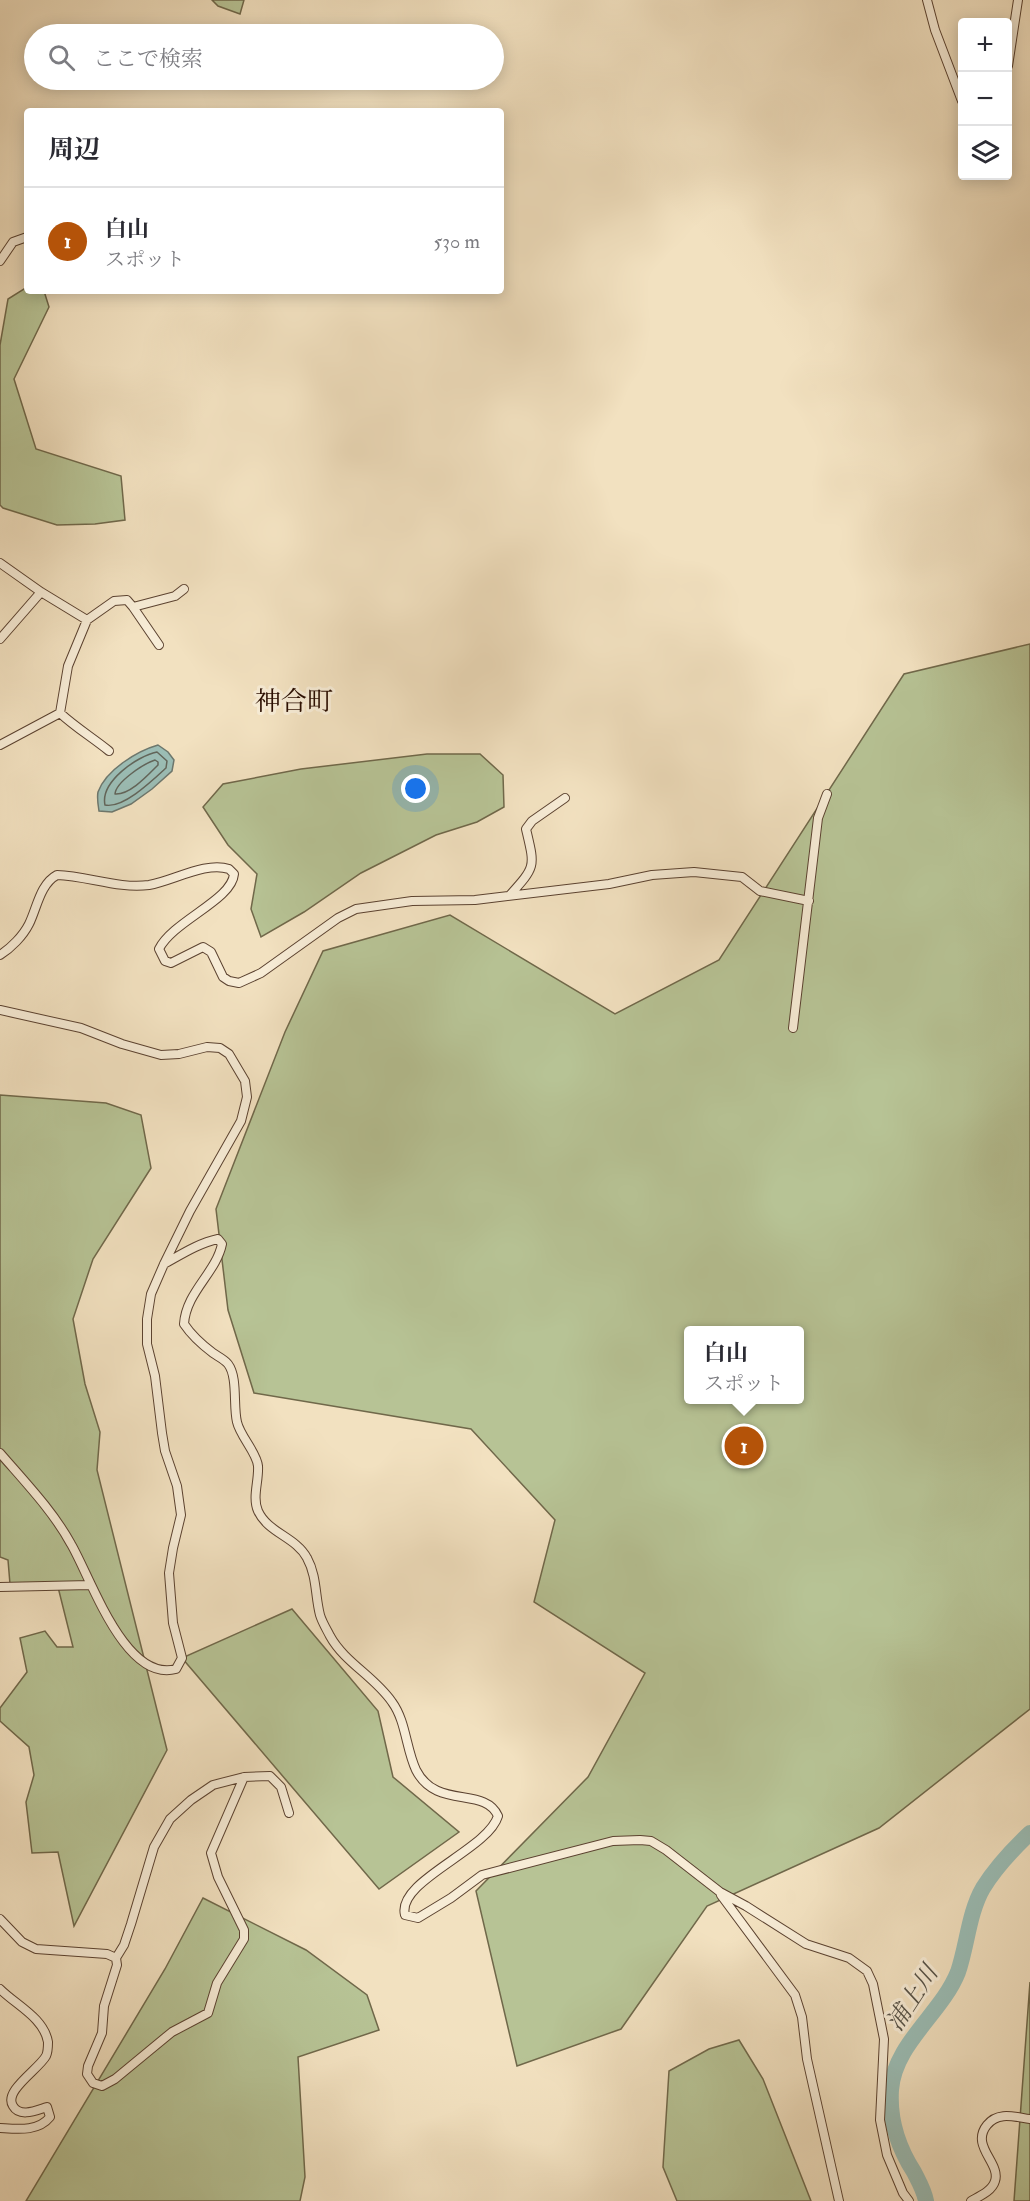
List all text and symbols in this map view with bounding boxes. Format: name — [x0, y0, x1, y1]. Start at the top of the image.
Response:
map controls — [958, 18, 1012, 180]
button: + — [958, 18, 1012, 72]
search box — [24, 24, 504, 90]
icon: search — [45, 41, 78, 74]
text: ここで検索 — [93, 45, 203, 73]
button: − — [958, 72, 1012, 126]
button: layers — [958, 126, 1012, 180]
text: 周辺 — [48, 134, 100, 166]
text: 白山 — [105, 215, 149, 243]
text: 1 — [64, 229, 71, 254]
text: 530 m — [434, 229, 480, 254]
text: スポット — [105, 247, 185, 272]
district label: 神合町 — [255, 686, 333, 718]
your location — [401, 774, 430, 803]
popup — [684, 1326, 804, 1404]
text: 白山 — [704, 1339, 748, 1367]
text: スポット — [704, 1371, 784, 1396]
pin: 1 — [724, 1424, 764, 1468]
water label: 浦上川 — [880, 1957, 947, 2037]

